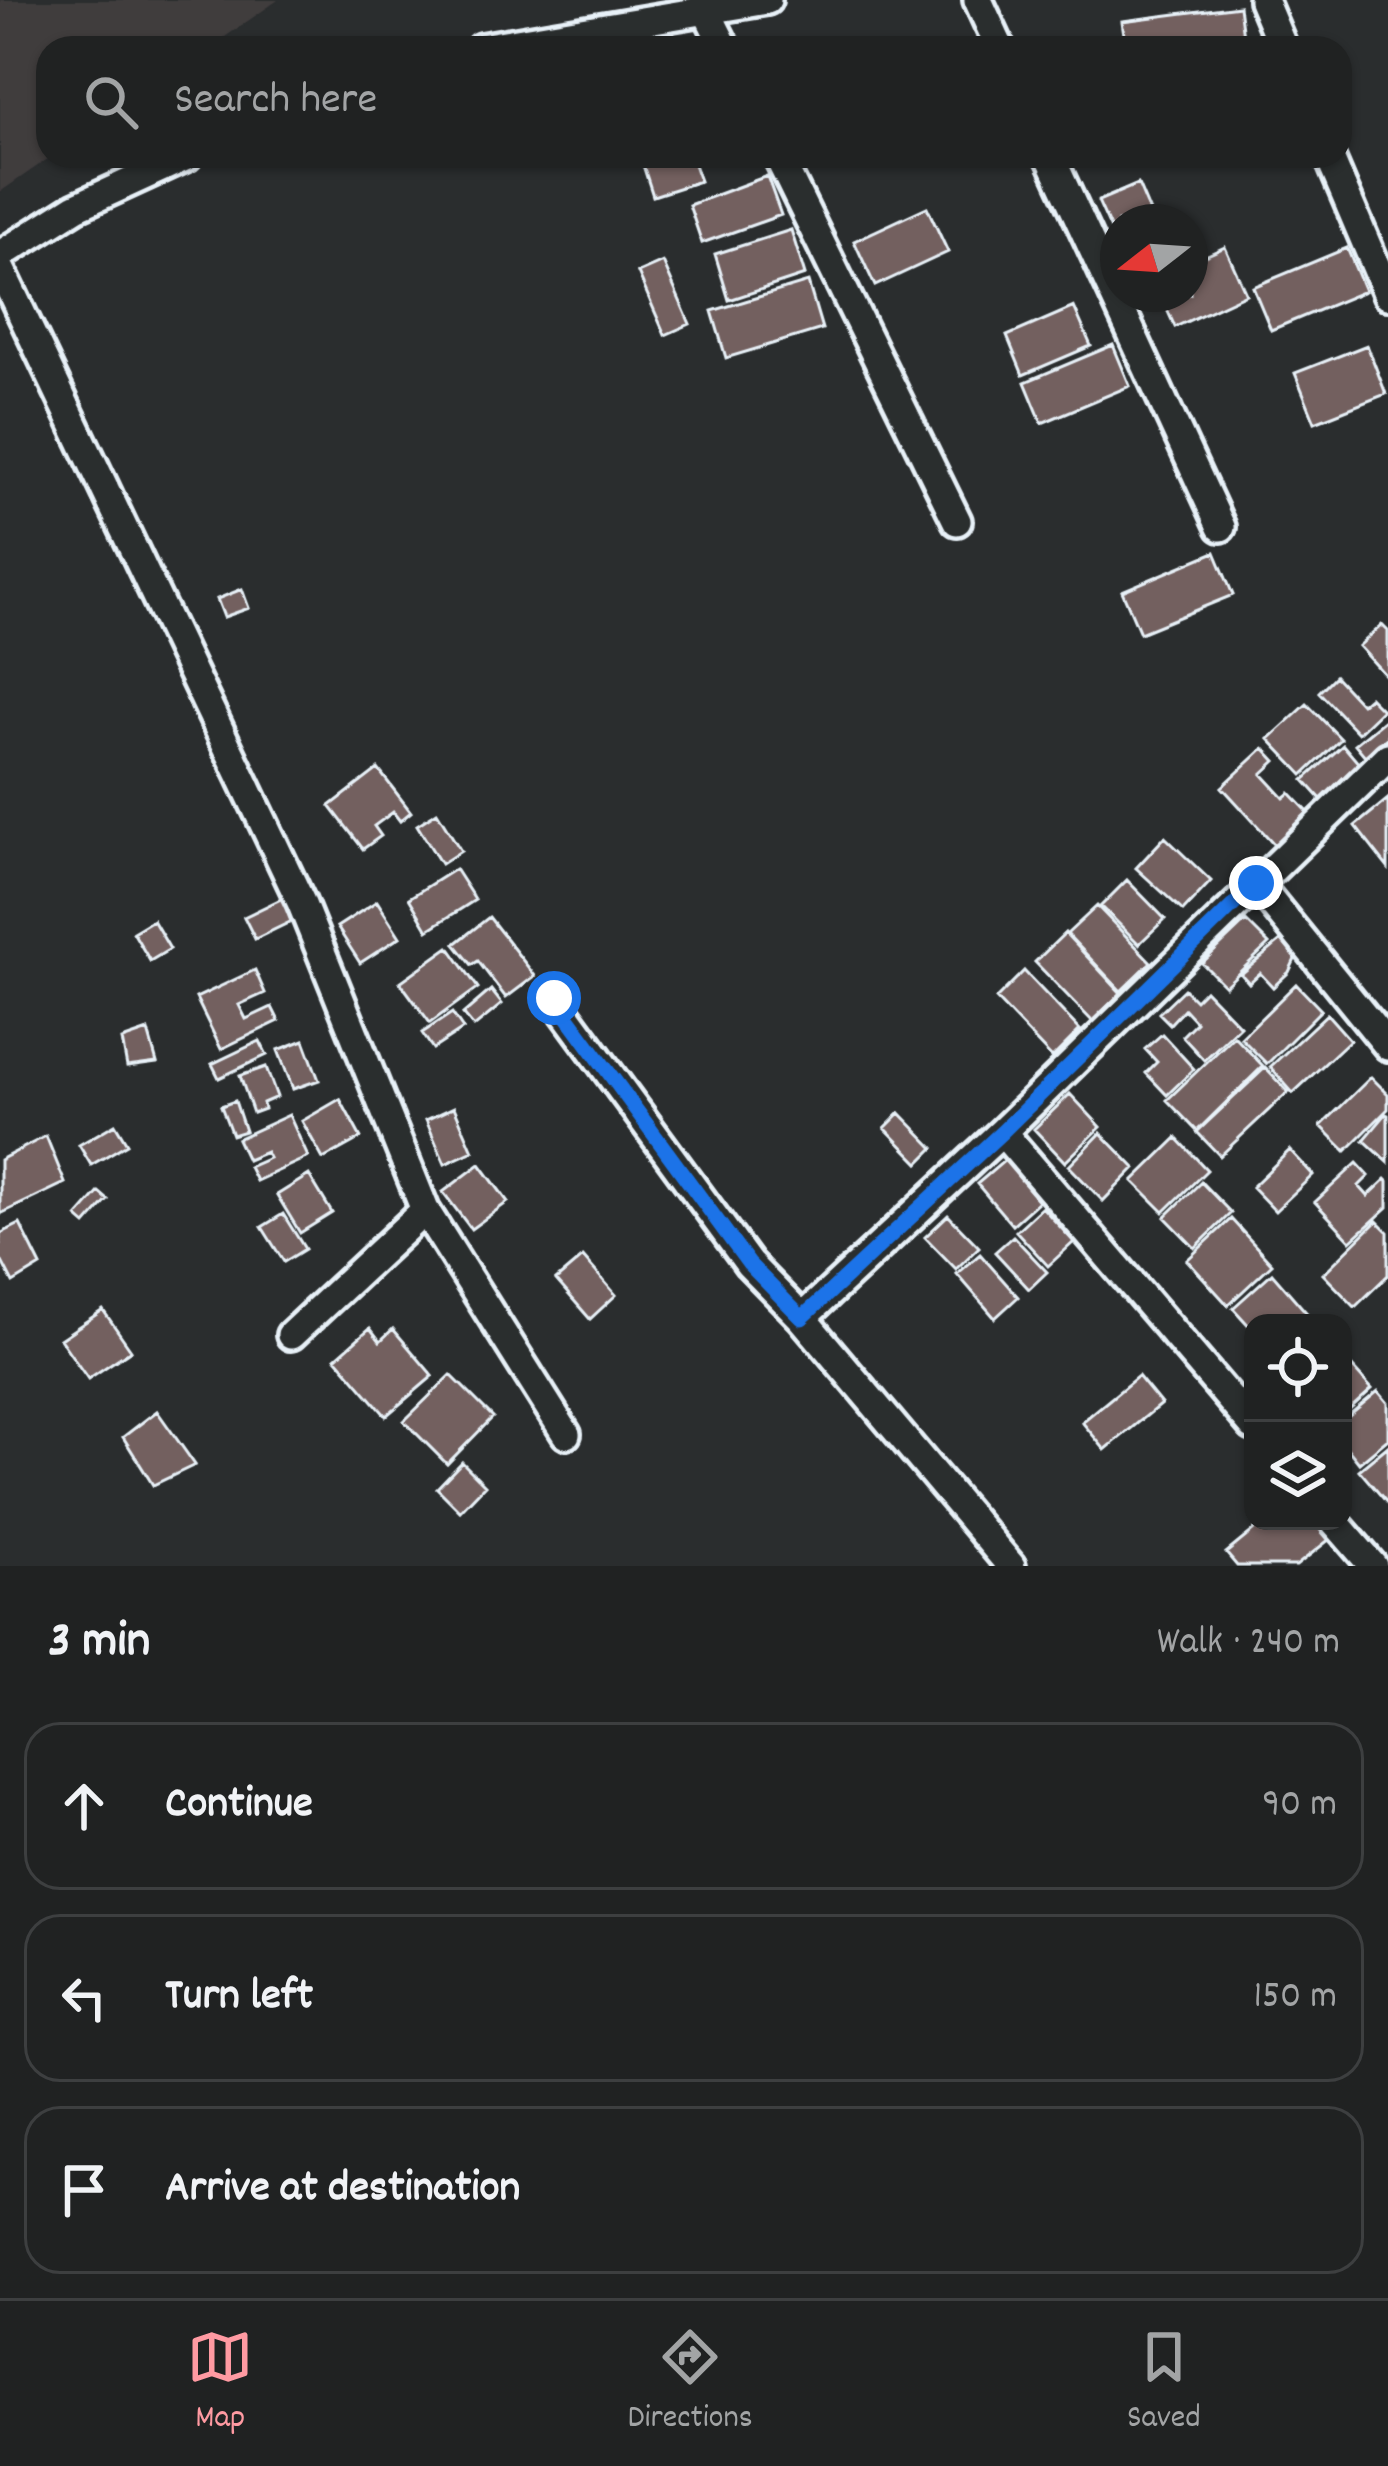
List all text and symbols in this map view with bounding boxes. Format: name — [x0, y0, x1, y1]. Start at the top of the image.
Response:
search box — [36, 36, 1352, 168]
icon: search — [78, 69, 144, 135]
text: Search here — [174, 70, 377, 134]
north arrow — [1100, 204, 1208, 312]
route end — [1229, 856, 1283, 910]
route start — [527, 971, 581, 1025]
map controls — [1244, 1314, 1352, 1530]
button: locate — [1244, 1314, 1352, 1422]
button: layers — [1244, 1422, 1352, 1530]
text: 3 min — [48, 1608, 150, 1680]
text: Walk · 240 m — [1157, 1617, 1340, 1672]
icon: ahead — [51, 1773, 117, 1839]
text: Continue — [165, 1774, 313, 1838]
text: 90 m — [1262, 1779, 1337, 1834]
icon: left — [51, 1965, 117, 2031]
text: Turn left — [165, 1966, 313, 2030]
text: 150 m — [1253, 1971, 1337, 2026]
icon: arrive — [51, 2157, 117, 2223]
text: Arrive at destination — [165, 2158, 520, 2222]
tab: Map — [187, 2324, 253, 2443]
tab: Directions — [628, 2324, 753, 2443]
tab: Saved — [1127, 2324, 1201, 2443]

